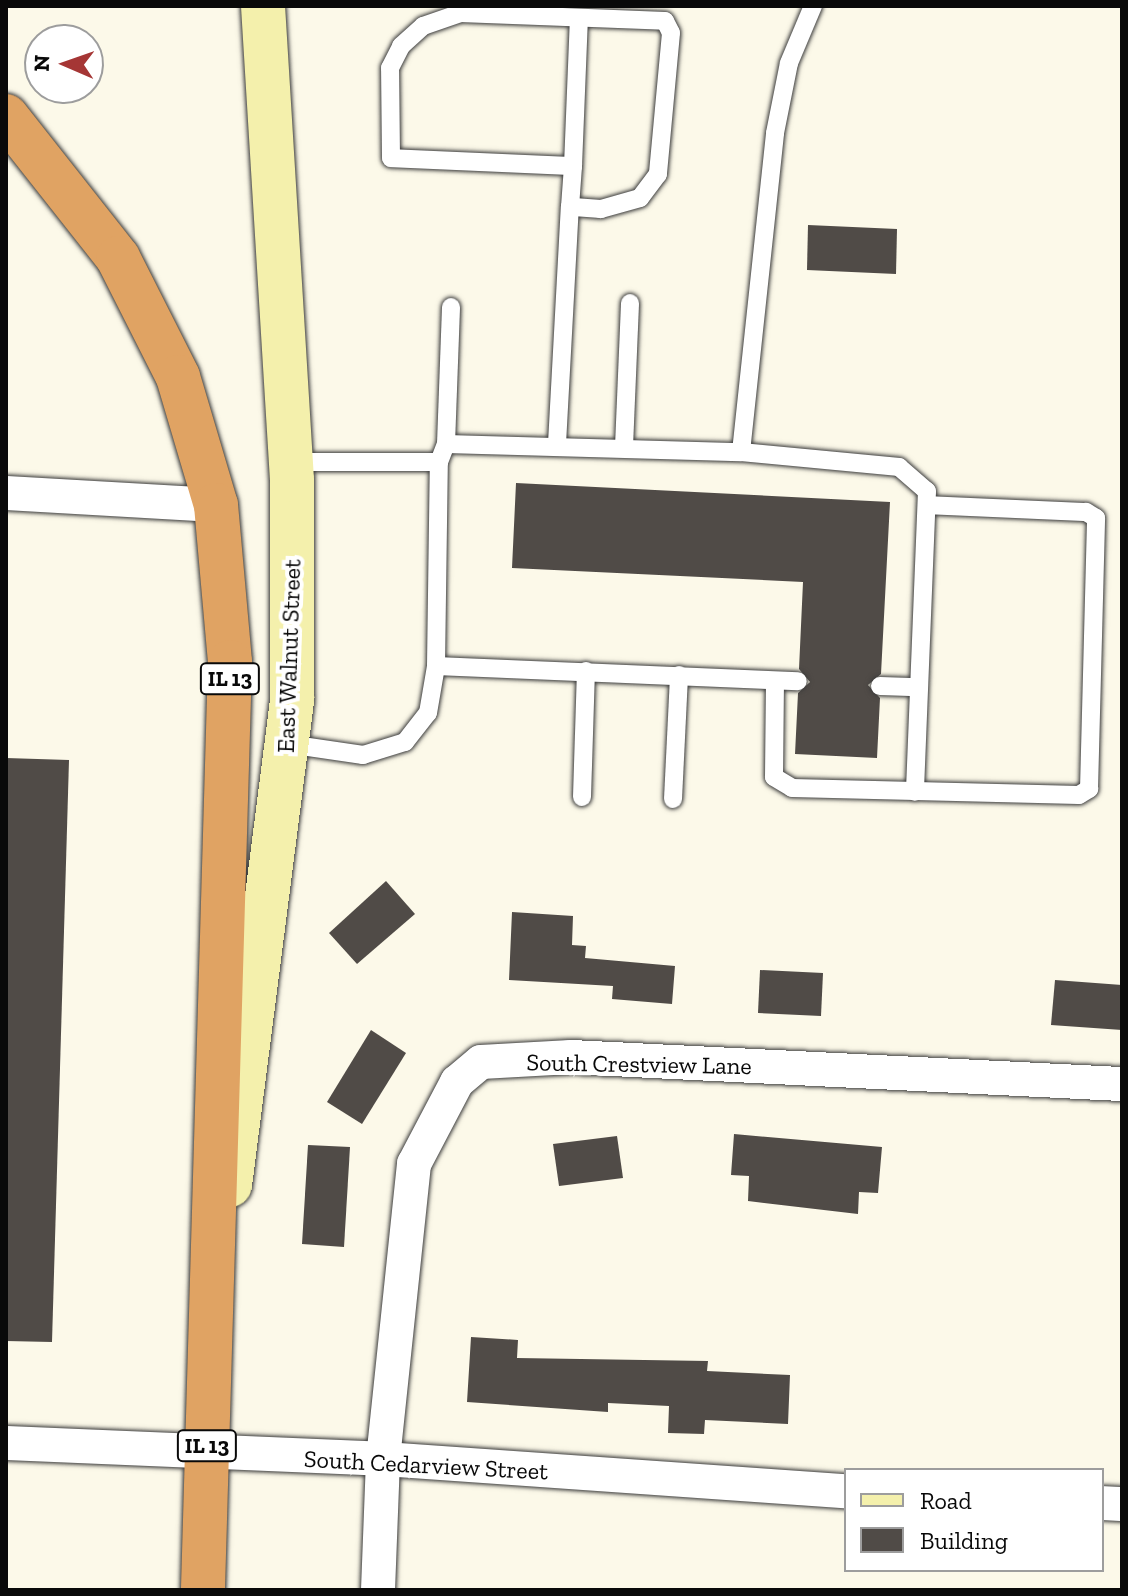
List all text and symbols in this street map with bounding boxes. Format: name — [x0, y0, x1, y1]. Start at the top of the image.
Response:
north arrow — [24, 24, 104, 104]
text: N — [28, 54, 55, 72]
street label: East Walnut Street — [271, 558, 307, 754]
road number: IL 13 — [198, 661, 262, 697]
street label: South Crestview Lane — [526, 1048, 752, 1080]
road number: IL 13 — [175, 1428, 239, 1464]
street label: South Cedarview Street — [303, 1444, 549, 1486]
legend — [844, 1468, 1104, 1572]
text: Road — [920, 1486, 972, 1515]
text: Building — [920, 1526, 1008, 1555]

